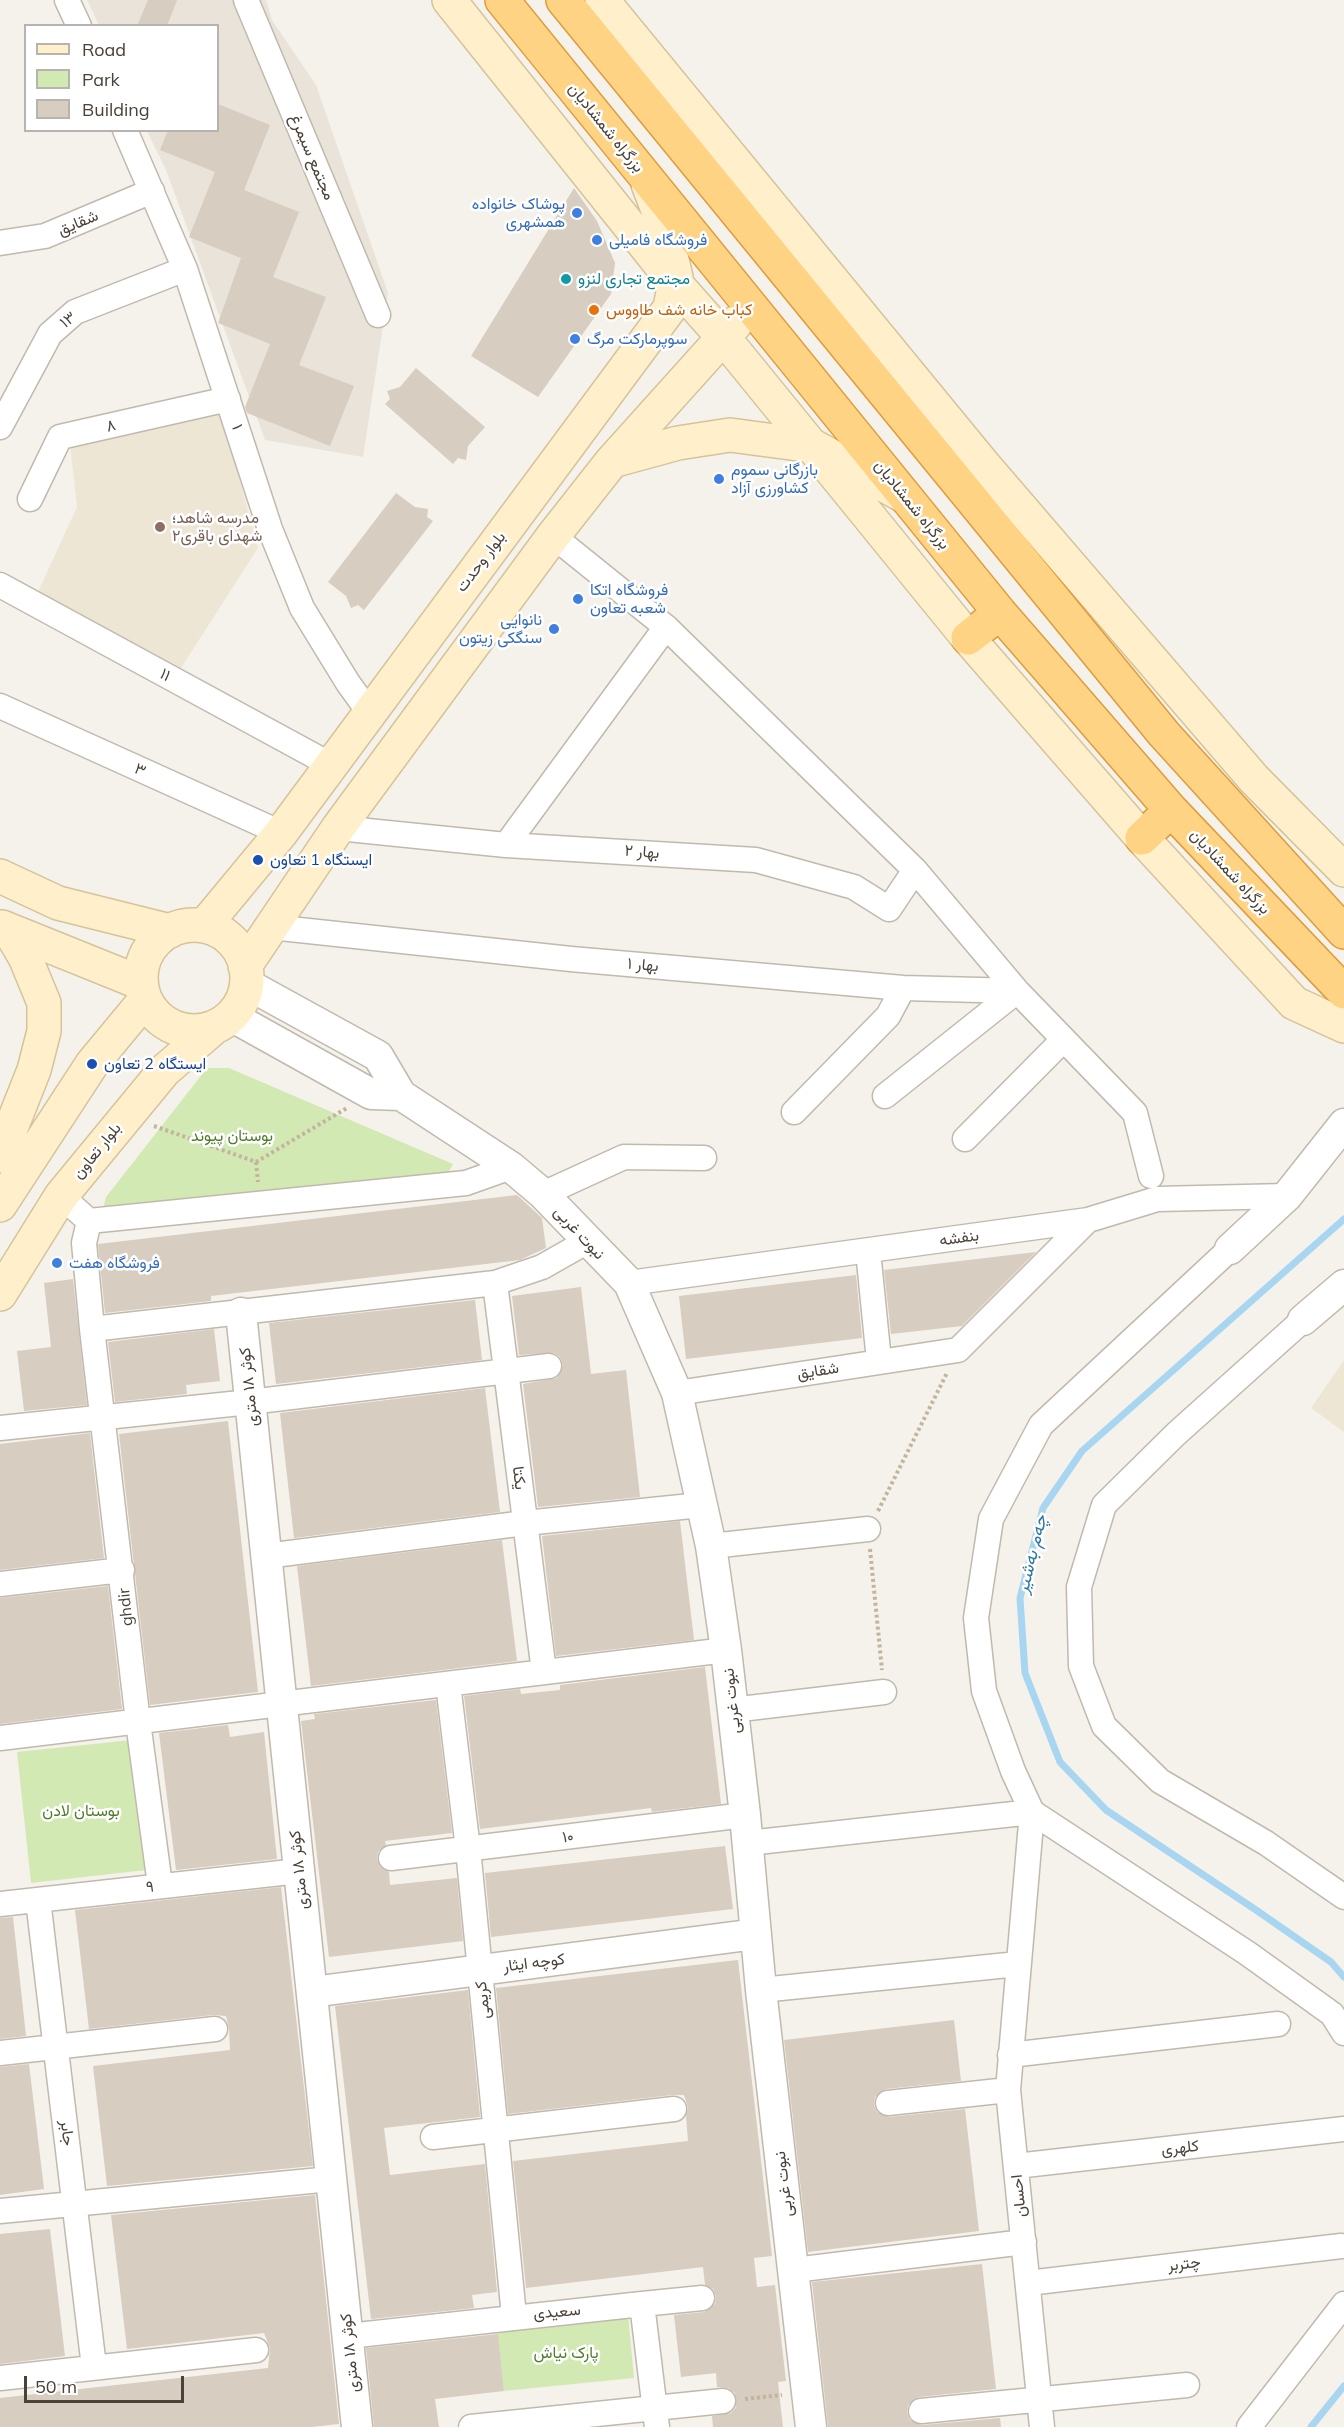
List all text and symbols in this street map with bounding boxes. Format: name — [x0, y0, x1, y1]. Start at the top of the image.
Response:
legend — [24, 24, 219, 132]
text: Road — [82, 38, 126, 61]
text: Park — [82, 68, 120, 91]
street label: بزرگراه شمشادیان — [564, 79, 648, 177]
text: Building — [82, 98, 150, 121]
street label: مجتمع سیمرغ — [285, 111, 339, 203]
place label: پوشاک خانواده همشهری — [472, 194, 565, 232]
street label: شقایق — [55, 206, 101, 240]
marker: پوشاک خانواده همشهری — [570, 206, 584, 220]
place label: فروشگاه فامیلی — [609, 230, 707, 250]
marker: فروشگاه فامیلی — [590, 233, 604, 247]
place label: مجتمع تجاری لنزو — [578, 269, 690, 289]
marker: مجتمع تجاری لنزو — [559, 272, 573, 286]
place label: کباب خانه شف طاووس — [606, 300, 752, 320]
marker: کباب خانه شف طاووس — [587, 303, 601, 317]
street label: ۱۳ — [56, 308, 80, 332]
place label: سوپرمارکت مرگ — [587, 329, 687, 349]
marker: سوپرمارکت مرگ — [568, 332, 582, 346]
street label: ۸ — [104, 416, 118, 436]
street label: ۱ — [227, 422, 247, 432]
street label: بزرگراه شمشادیان — [870, 456, 954, 554]
place label: بازرگانی سموم کشاورزی آزاد — [731, 460, 818, 498]
marker: بازرگانی سموم کشاورزی آزاد — [712, 472, 726, 486]
place label: مدرسه شاهد؛ شهدای باقری۲ — [172, 508, 262, 546]
marker: مدرسه شاهد؛ شهدای باقری۲ — [153, 520, 167, 534]
street label: بلوار وحدت — [452, 528, 510, 596]
place label: فروشگاه اتکا شعبه تعاون — [590, 580, 668, 618]
marker: فروشگاه اتکا شعبه تعاون — [571, 592, 585, 606]
place label: نانوایی سنگکی زیتون — [459, 610, 542, 648]
marker: نانوایی سنگکی زیتون — [547, 622, 561, 636]
street label: ۱۱ — [156, 664, 174, 686]
street label: ۳ — [131, 759, 149, 781]
street label: بزرگراه شمشادیان — [1186, 825, 1274, 919]
street label: بهار ۲ — [624, 841, 660, 863]
place label: ایستگاه 1 تعاون — [270, 850, 372, 870]
marker: ایستگاه 1 تعاون — [251, 853, 265, 867]
street label: بهار ۱ — [627, 954, 659, 976]
place label: ایستگاه 2 تعاون — [104, 1054, 206, 1074]
marker: ایستگاه 2 تعاون — [85, 1057, 99, 1071]
street label: بلوار تعاون — [69, 1119, 125, 1183]
park label: بوستان پیوند — [191, 1126, 273, 1146]
street label: نبوت غربی — [549, 1202, 609, 1264]
street label: بنفشه — [938, 1226, 980, 1250]
place label: فروشگاه هفت — [69, 1253, 160, 1273]
marker: فروشگاه هفت — [50, 1256, 64, 1270]
street label: کوثر ۱۸ متری — [235, 1346, 263, 1428]
street label: شقایق — [796, 1358, 840, 1384]
street label: یکتا — [508, 1465, 530, 1491]
water label: چەم بەشیر — [1012, 1513, 1052, 1595]
street label: ghdir — [114, 1587, 138, 1627]
street label: نبوت غربی — [719, 1667, 745, 1735]
park label: بوستان لادن — [42, 1801, 120, 1821]
street label: ۱۰ — [561, 1827, 575, 1847]
street label: کوثر ۱۸ متری — [285, 1829, 313, 1911]
street label: ۹ — [145, 1877, 155, 1897]
street label: کوچه ایثار — [502, 1950, 566, 1976]
street label: کریمی — [471, 1980, 495, 2020]
street label: جابر — [56, 2119, 78, 2147]
street label: کلهری — [1160, 2136, 1200, 2160]
street label: نبوت غربی — [770, 2150, 798, 2218]
street label: احسان — [1007, 2174, 1031, 2218]
street label: چتربر — [1166, 2252, 1202, 2276]
street label: سعیدی — [533, 2300, 581, 2324]
street label: کوثر ۱۸ متری — [336, 2312, 364, 2394]
park label: پارک نیاش — [534, 2343, 598, 2363]
scale bar — [27, 2364, 188, 2402]
text: 50 m — [35, 2375, 77, 2398]

